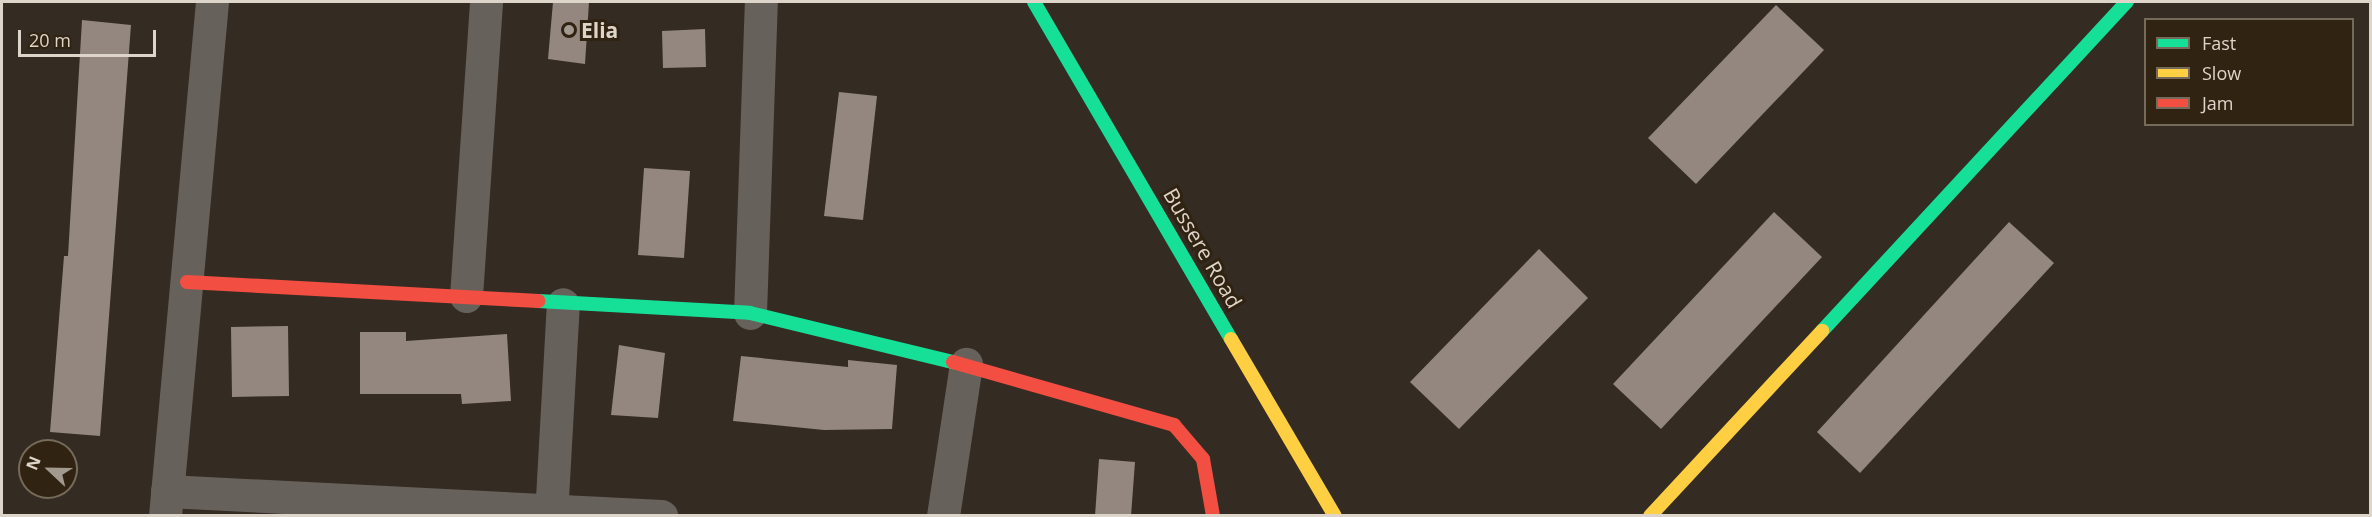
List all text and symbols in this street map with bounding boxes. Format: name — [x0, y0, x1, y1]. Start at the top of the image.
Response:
place label: Elia — [581, 17, 618, 43]
scale bar — [21, 18, 159, 56]
legend — [2144, 18, 2354, 126]
marker: Elia — [562, 23, 576, 37]
text: 20 m — [29, 28, 71, 52]
text: Fast — [2202, 31, 2236, 55]
text: Slow — [2202, 61, 2241, 85]
text: Jam — [2202, 91, 2234, 115]
street label: Bussere Road — [1159, 184, 1247, 312]
north arrow — [18, 439, 78, 499]
text: N — [21, 453, 46, 473]

